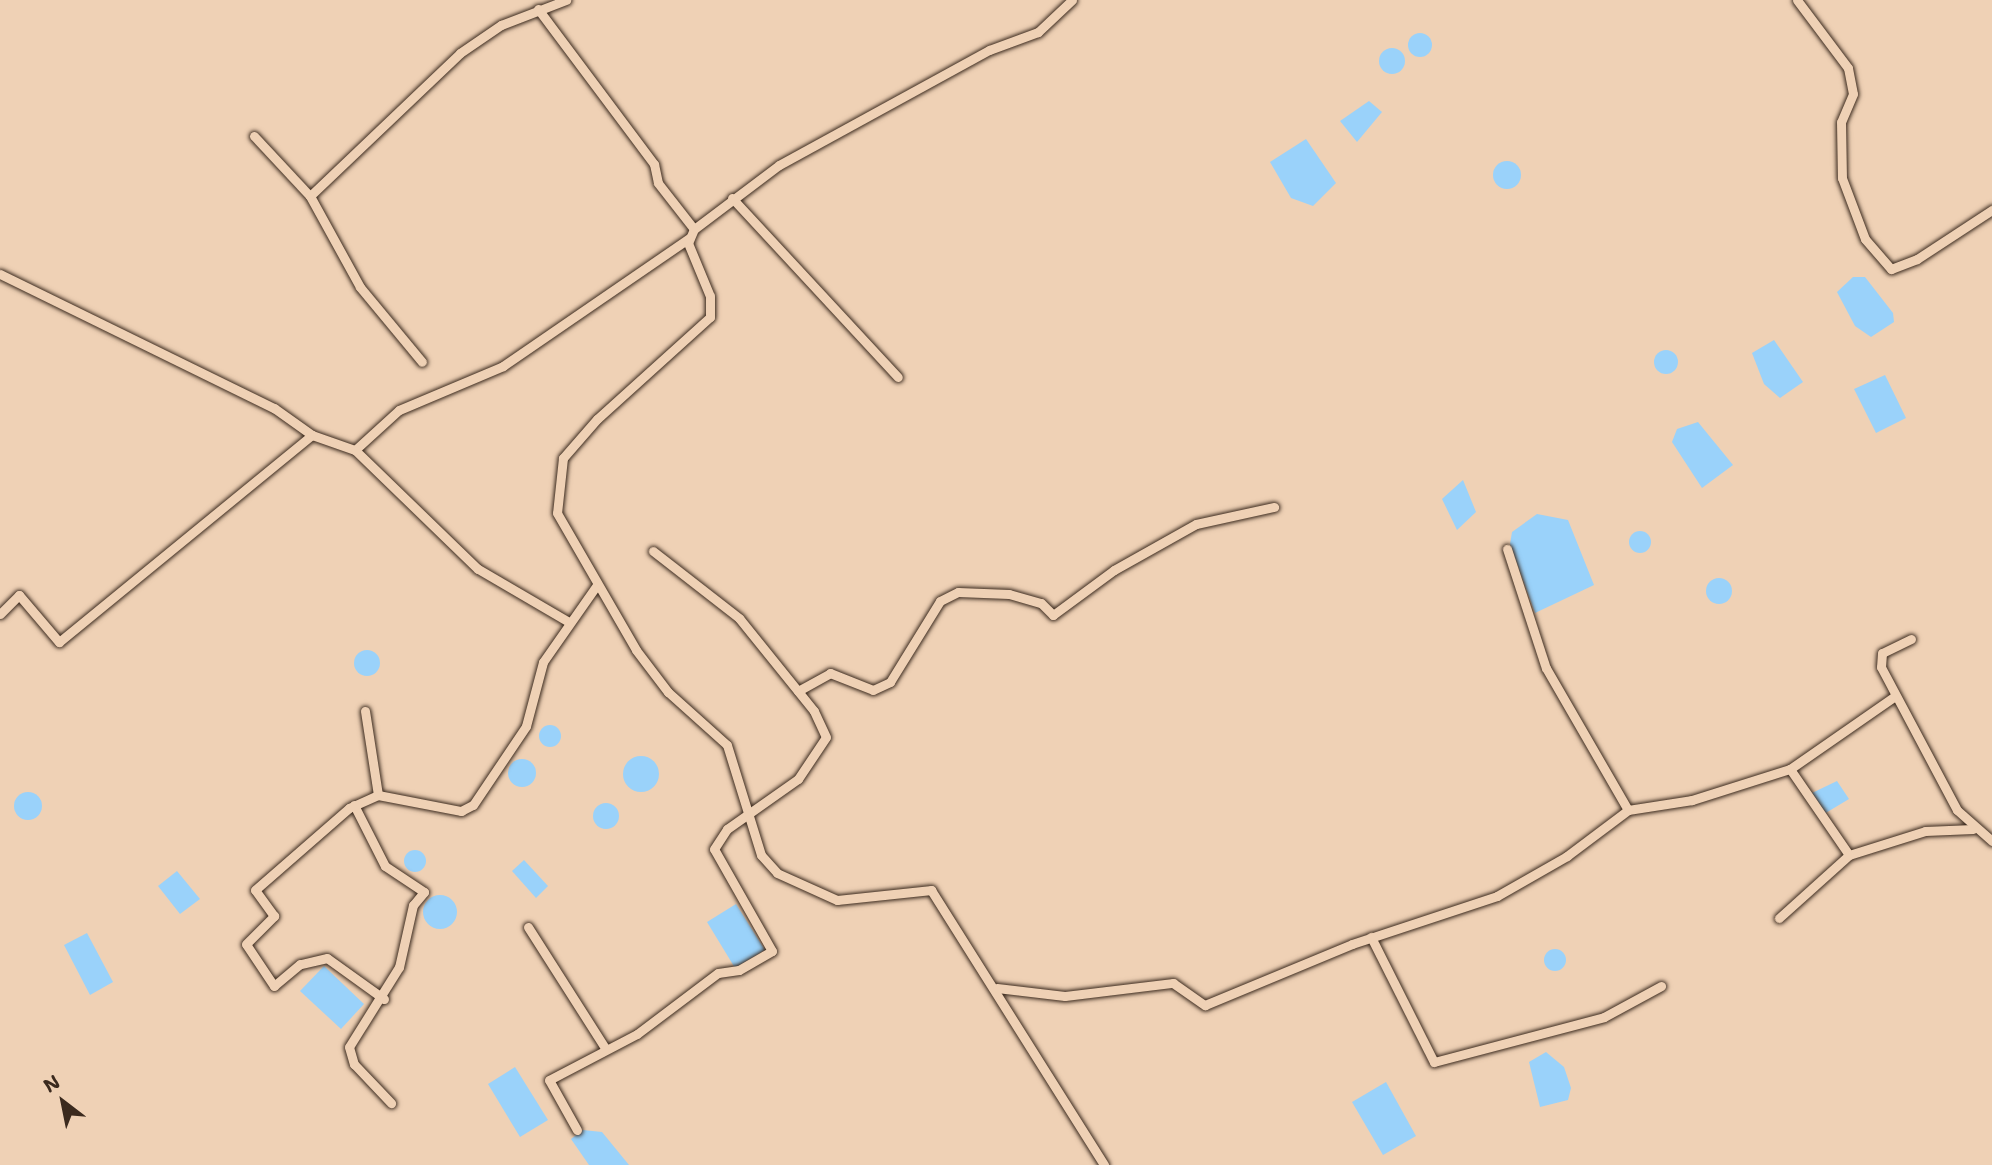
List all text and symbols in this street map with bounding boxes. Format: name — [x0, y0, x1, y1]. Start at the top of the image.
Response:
north arrow — [28, 1067, 98, 1137]
text: N — [39, 1069, 65, 1098]

